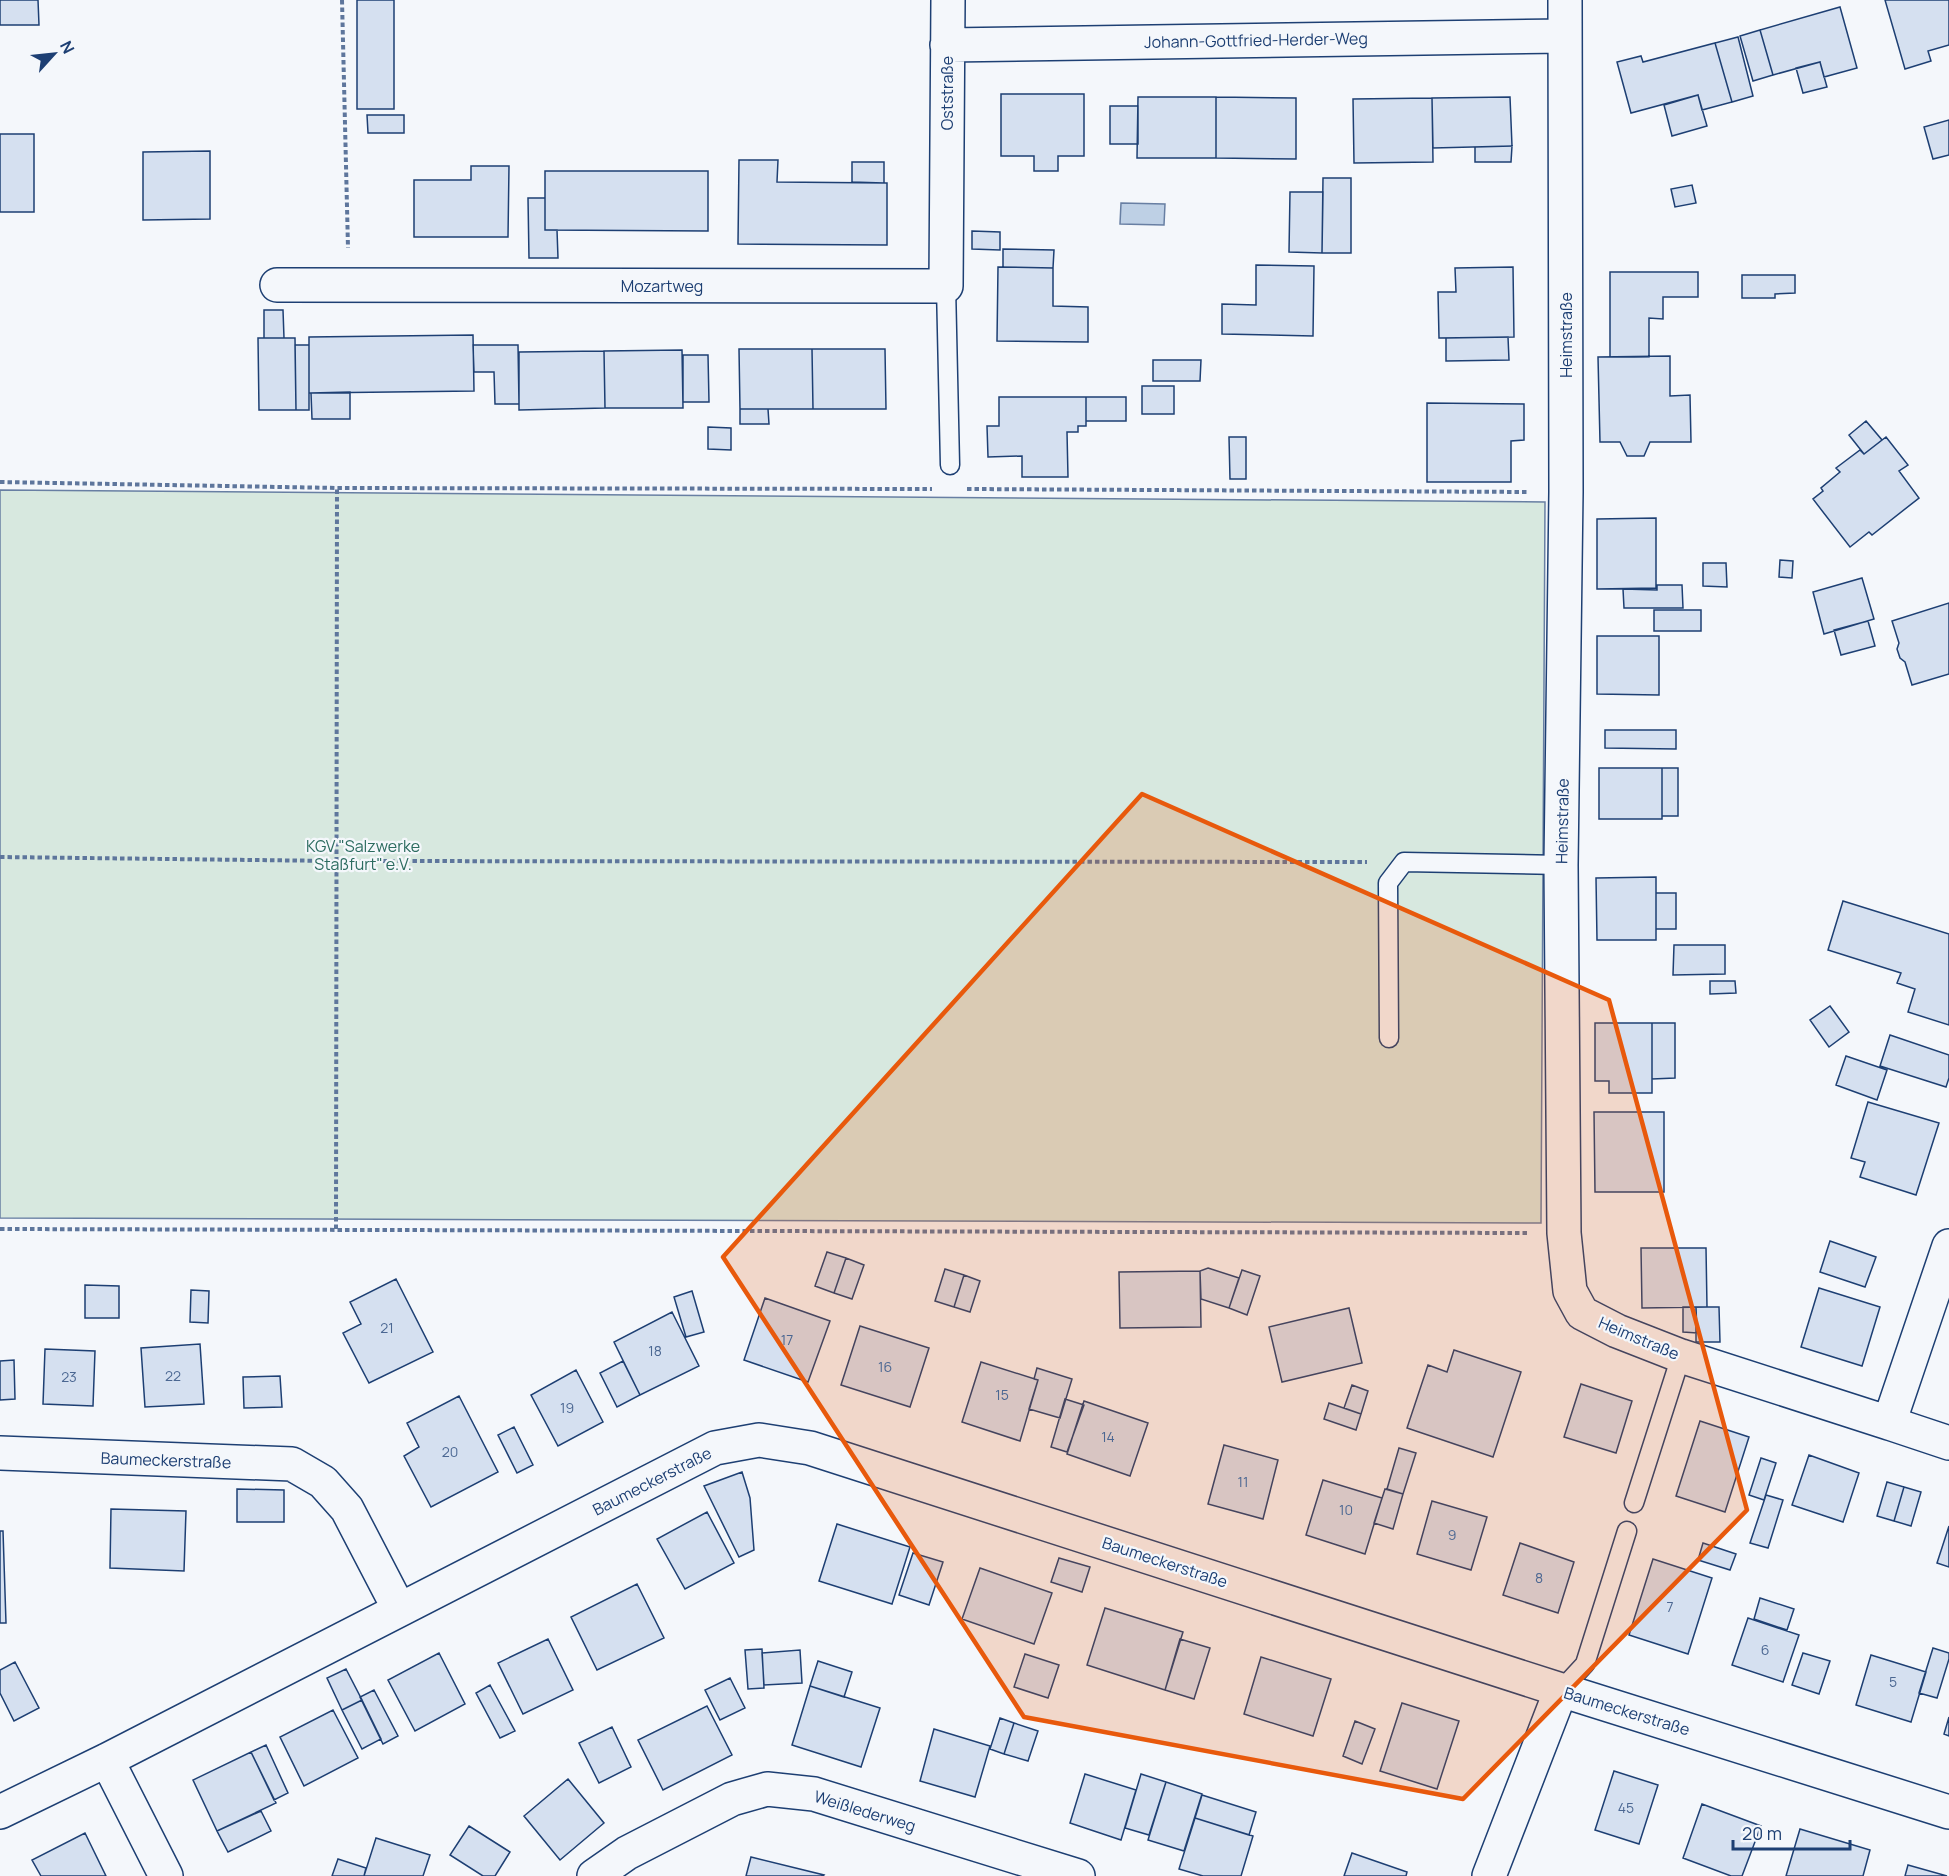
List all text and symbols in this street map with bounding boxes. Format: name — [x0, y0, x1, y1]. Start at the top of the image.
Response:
north arrow — [24, 24, 84, 84]
street label: Johann-Gottfried-Herder-Weg — [1144, 27, 1368, 53]
text: N — [55, 37, 80, 57]
street label: Oststraße — [936, 56, 958, 130]
street label: Mozartweg — [621, 275, 703, 297]
street label: Heimstraße — [1555, 292, 1577, 378]
street label: Heimstraße — [1550, 778, 1574, 864]
park label: KGV "Salzwerke Staßfurt" e.V. — [306, 835, 420, 875]
street label: Heimstraße — [1595, 1311, 1683, 1365]
house number: 21 — [380, 1318, 394, 1337]
house number: 17 — [781, 1330, 793, 1349]
house number: 18 — [648, 1341, 662, 1360]
house number: 16 — [878, 1357, 892, 1376]
house number: 22 — [165, 1366, 181, 1385]
house number: 23 — [61, 1367, 77, 1386]
house number: 15 — [995, 1385, 1009, 1404]
house number: 19 — [560, 1398, 574, 1417]
house number: 14 — [1101, 1427, 1115, 1446]
house number: 20 — [442, 1442, 458, 1461]
street label: Baumeckerstraße — [589, 1442, 715, 1520]
street label: Baumeckerstraße — [100, 1447, 232, 1473]
house number: 11 — [1238, 1472, 1248, 1491]
house number: 10 — [1339, 1500, 1353, 1519]
house number: 9 — [1448, 1525, 1456, 1544]
street label: Baumeckerstraße — [1100, 1531, 1230, 1593]
house number: 8 — [1535, 1568, 1543, 1587]
house number: 7 — [1666, 1597, 1674, 1616]
house number: 6 — [1761, 1640, 1769, 1659]
house number: 5 — [1889, 1672, 1897, 1691]
street label: Baumeckerstraße — [1561, 1681, 1693, 1741]
street label: Weißlederweg — [812, 1785, 918, 1837]
house number: 45 — [1618, 1798, 1634, 1817]
scale bar — [1733, 1813, 1850, 1851]
text: 20 m — [1742, 1821, 1782, 1845]

